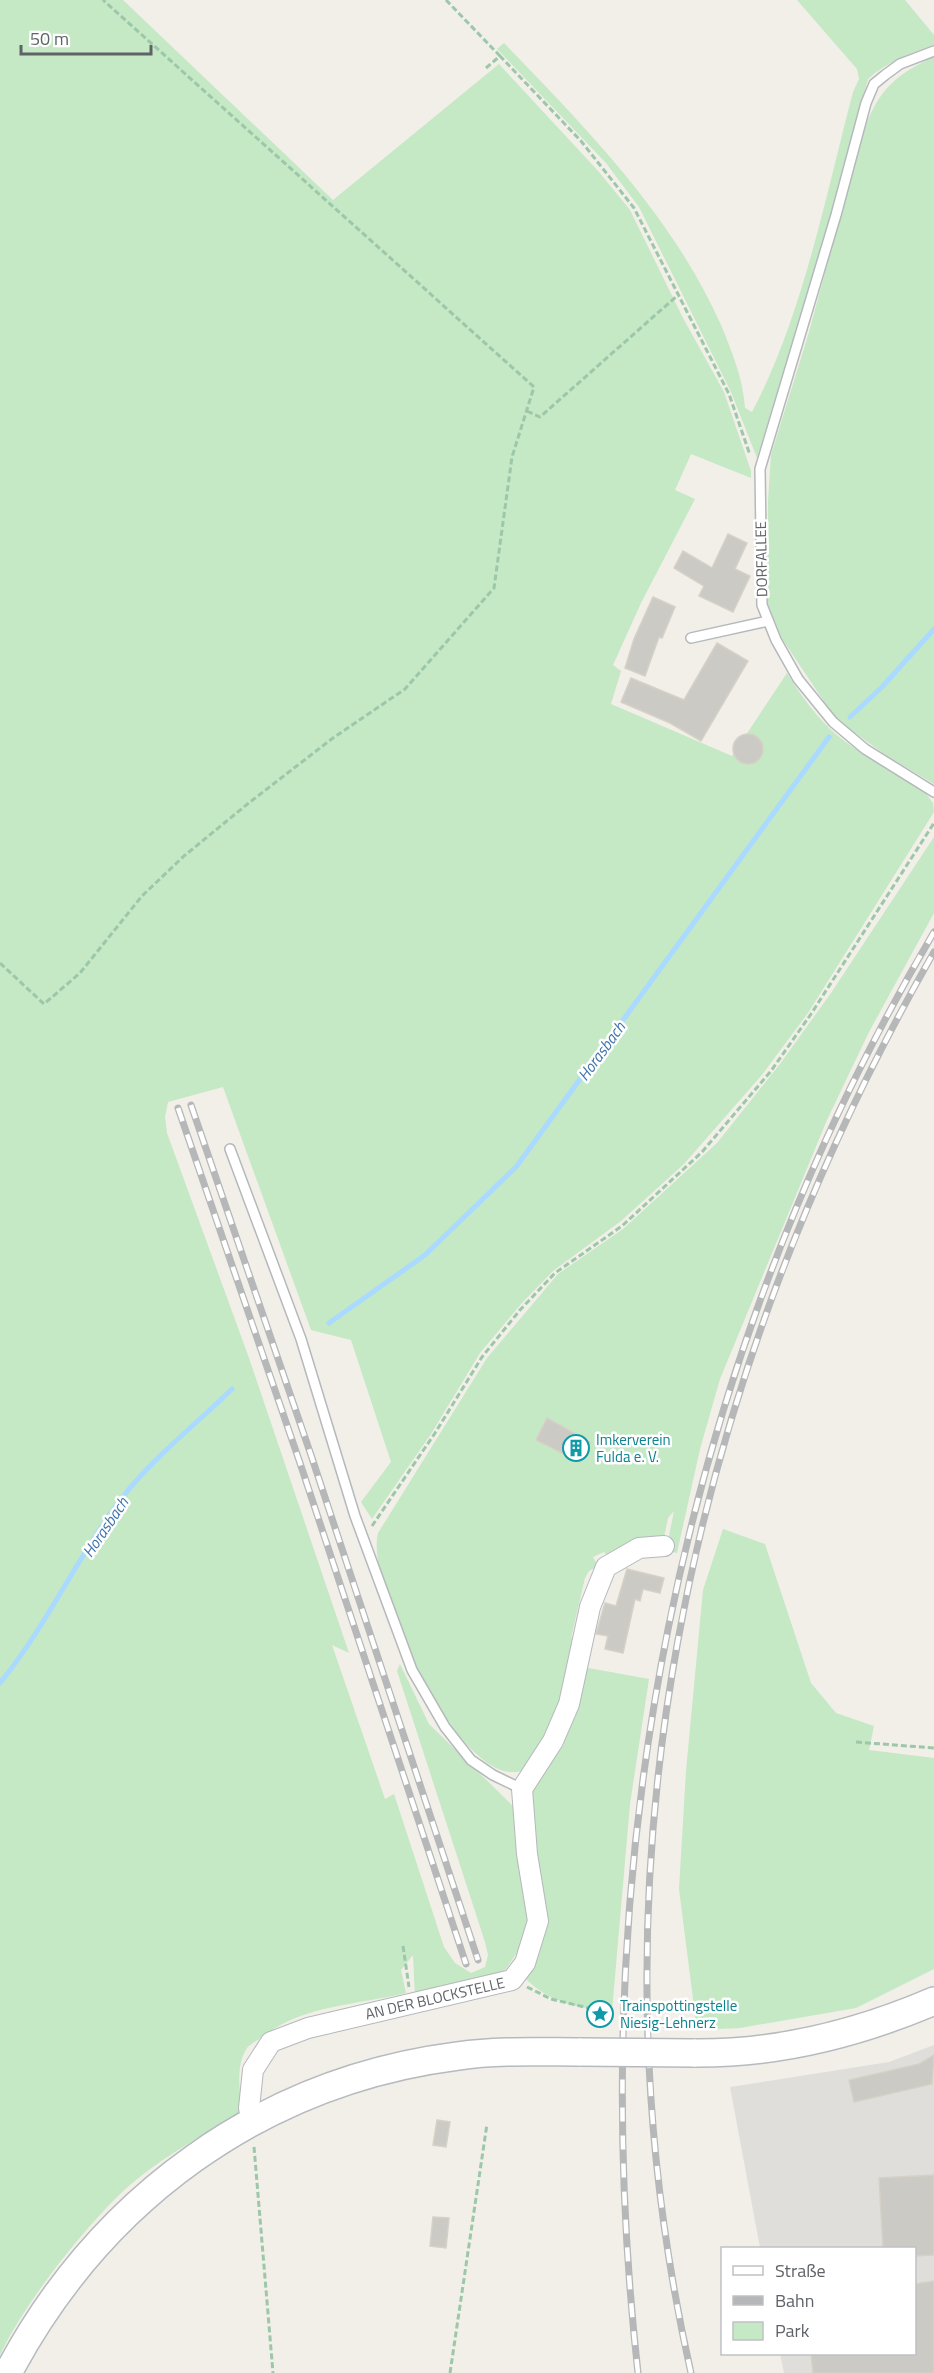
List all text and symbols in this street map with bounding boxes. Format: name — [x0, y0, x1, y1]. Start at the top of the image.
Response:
scale bar — [21, 18, 152, 56]
text: 50 m — [30, 25, 69, 52]
street label: DORFALLEE — [749, 521, 773, 597]
water label: Horasbach — [571, 1016, 631, 1086]
place label: Imkerverein Fulda e. V. — [596, 1428, 671, 1468]
building icon: Imkerverein Fulda e. V. — [561, 1433, 591, 1463]
water label: Horasbach — [76, 1491, 135, 1562]
street label: AN DER BLOCKSTELLE — [363, 1971, 507, 2025]
place label: Trainspottingstelle Niesig-Lehnerz — [620, 1994, 737, 2034]
place icon: Trainspottingstelle Niesig-Lehnerz — [585, 1999, 615, 2029]
legend — [721, 2247, 916, 2355]
text: Straße — [775, 2257, 826, 2284]
text: Bahn — [775, 2287, 814, 2314]
text: Park — [775, 2317, 810, 2344]

